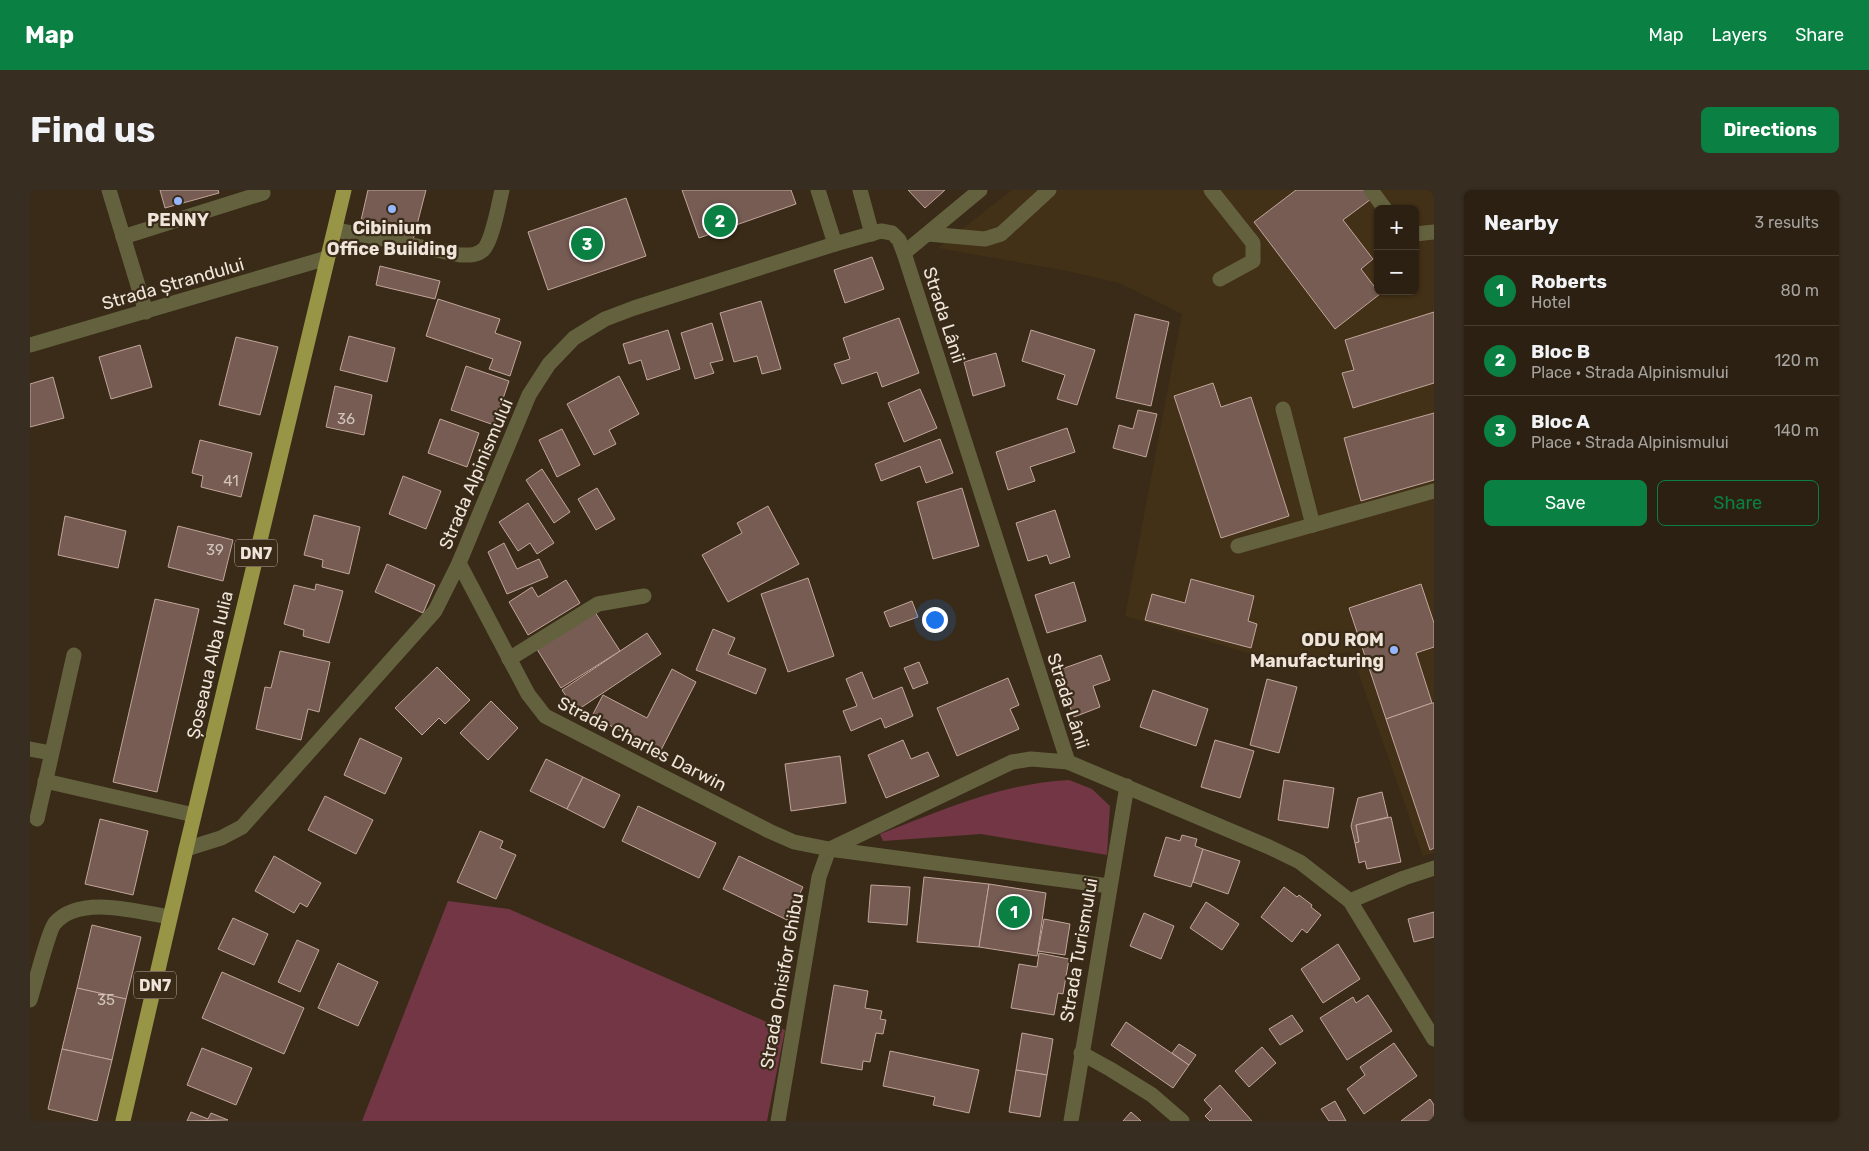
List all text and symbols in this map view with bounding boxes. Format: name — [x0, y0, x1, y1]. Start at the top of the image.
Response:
text: Map — [25, 21, 74, 49]
text: Map — [1649, 24, 1684, 46]
text: Layers — [1712, 24, 1767, 46]
text: Share — [1795, 24, 1844, 46]
button: Directions — [1701, 107, 1839, 153]
text: Find us — [30, 109, 155, 151]
marker: PENNY — [172, 195, 184, 207]
pin: 2 — [704, 202, 736, 240]
marker: Cibinium Office Building — [386, 203, 398, 215]
map controls — [1374, 205, 1419, 295]
button: + — [1374, 205, 1419, 250]
place label: PENNY — [147, 209, 209, 231]
text: Nearby — [1484, 210, 1559, 235]
text: 3 results — [1754, 213, 1819, 232]
place label: Cibinium Office Building — [327, 217, 457, 260]
pin: 3 — [571, 225, 603, 263]
button: − — [1374, 250, 1419, 295]
street label: Strada Ștrandului — [99, 253, 247, 315]
street label: Strada Lânii — [918, 264, 970, 366]
text: Roberts — [1531, 270, 1607, 293]
text: 1 — [1496, 281, 1504, 300]
text: 80 m — [1781, 281, 1819, 300]
text: Hotel — [1531, 293, 1571, 312]
text: Bloc B — [1531, 340, 1590, 363]
text: 2 — [1495, 351, 1505, 370]
text: 120 m — [1774, 351, 1819, 370]
text: Place · Strada Alpinismului — [1531, 363, 1729, 382]
street label: Strada Alpinismului — [434, 395, 518, 553]
house number: 36 — [337, 410, 355, 428]
text: Bloc A — [1531, 410, 1590, 433]
text: 3 — [1495, 421, 1505, 440]
text: 140 m — [1774, 421, 1819, 440]
text: Place · Strada Alpinismului — [1531, 433, 1729, 452]
house number: 41 — [223, 472, 239, 490]
button: Save — [1484, 480, 1647, 526]
button: Share — [1657, 480, 1819, 526]
road number: DN7 — [235, 539, 277, 566]
house number: 39 — [206, 541, 224, 559]
street label: Șoseaua Alba Iulia — [182, 589, 238, 741]
your location — [922, 607, 948, 633]
place label: ODU ROM Manufacturing — [1250, 629, 1384, 672]
marker: ODU ROM Manufacturing — [1388, 644, 1400, 656]
street label: Strada Lânii — [1042, 650, 1094, 752]
street label: Strada Charles Darwin — [554, 692, 730, 796]
street label: Strada Turismului — [1055, 876, 1103, 1024]
street label: Strada Onisifor Ghibu — [756, 891, 808, 1071]
pin: 1 — [998, 893, 1030, 931]
road number: DN7 — [134, 972, 176, 998]
house number: 35 — [97, 991, 115, 1009]

